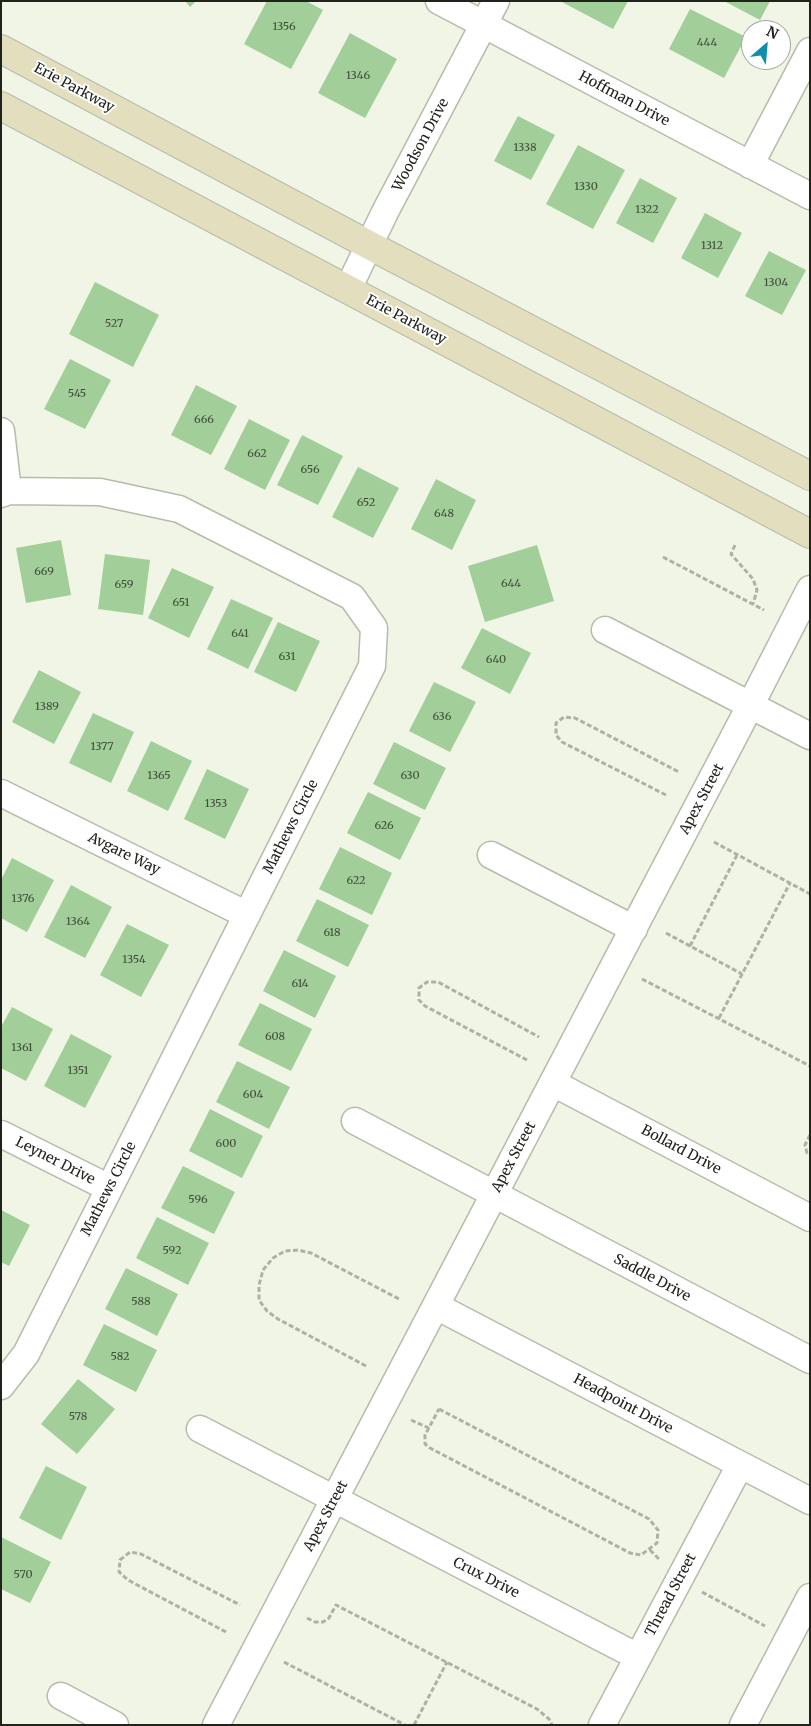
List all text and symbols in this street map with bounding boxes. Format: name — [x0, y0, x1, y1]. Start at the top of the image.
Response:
house number: 1356 — [272, 20, 296, 34]
north arrow — [741, 20, 791, 70]
text: N — [763, 22, 781, 43]
house number: 444 — [697, 36, 717, 50]
street label: Erie Parkway — [31, 60, 117, 116]
street label: Hoffman Drive — [576, 68, 672, 130]
house number: 1346 — [346, 69, 370, 83]
street label: Woodson Drive — [389, 96, 453, 194]
house number: 1338 — [513, 141, 537, 155]
house number: 1330 — [574, 180, 598, 194]
house number: 1322 — [635, 203, 659, 217]
house number: 1312 — [701, 239, 723, 253]
house number: 1304 — [764, 276, 788, 290]
street label: Erie Parkway — [363, 292, 449, 348]
house number: 527 — [105, 317, 123, 331]
house number: 545 — [68, 387, 86, 401]
house number: 666 — [194, 413, 214, 427]
house number: 662 — [247, 447, 267, 461]
house number: 656 — [300, 463, 320, 477]
house number: 652 — [357, 496, 375, 510]
house number: 648 — [434, 507, 454, 521]
house number: 669 — [34, 565, 54, 579]
house number: 644 — [501, 577, 521, 591]
house number: 659 — [115, 578, 133, 592]
house number: 651 — [172, 596, 190, 610]
house number: 641 — [231, 627, 249, 641]
house number: 631 — [279, 650, 295, 664]
house number: 640 — [486, 653, 506, 667]
house number: 1389 — [35, 700, 59, 714]
house number: 636 — [433, 710, 451, 724]
house number: 1377 — [90, 740, 114, 754]
street label: Apex Street — [676, 761, 728, 837]
house number: 1365 — [147, 769, 171, 783]
house number: 630 — [400, 769, 420, 783]
street label: Mathews Circle — [260, 777, 322, 877]
house number: 1353 — [205, 797, 227, 811]
house number: 626 — [374, 819, 394, 833]
street label: Avgare Way — [85, 829, 163, 879]
house number: 622 — [346, 874, 366, 888]
house number: 1376 — [12, 892, 34, 906]
house number: 1364 — [66, 915, 90, 929]
house number: 618 — [323, 926, 341, 940]
house number: 1354 — [122, 953, 146, 967]
house number: 614 — [291, 977, 309, 991]
house number: 608 — [265, 1030, 285, 1044]
house number: 1361 — [11, 1041, 33, 1055]
house number: 1351 — [67, 1064, 89, 1078]
house number: 604 — [243, 1088, 263, 1102]
street label: Apex Street — [488, 1119, 540, 1195]
street label: Bollard Drive — [638, 1122, 724, 1178]
street label: Leyner Drive — [12, 1134, 98, 1188]
house number: 600 — [216, 1137, 236, 1151]
street label: Mathews Circle — [78, 1139, 140, 1239]
house number: 596 — [188, 1193, 208, 1207]
house number: 592 — [163, 1244, 181, 1258]
street label: Saddle Drive — [611, 1251, 693, 1305]
house number: 588 — [131, 1295, 151, 1309]
house number: 582 — [110, 1350, 130, 1364]
street label: Headpoint Drive — [570, 1371, 676, 1437]
house number: 578 — [69, 1410, 87, 1424]
street label: Apex Street — [300, 1478, 352, 1554]
street label: Thread Street — [642, 1551, 700, 1639]
street label: Crux Drive — [450, 1554, 522, 1602]
house number: 570 — [13, 1568, 33, 1582]

